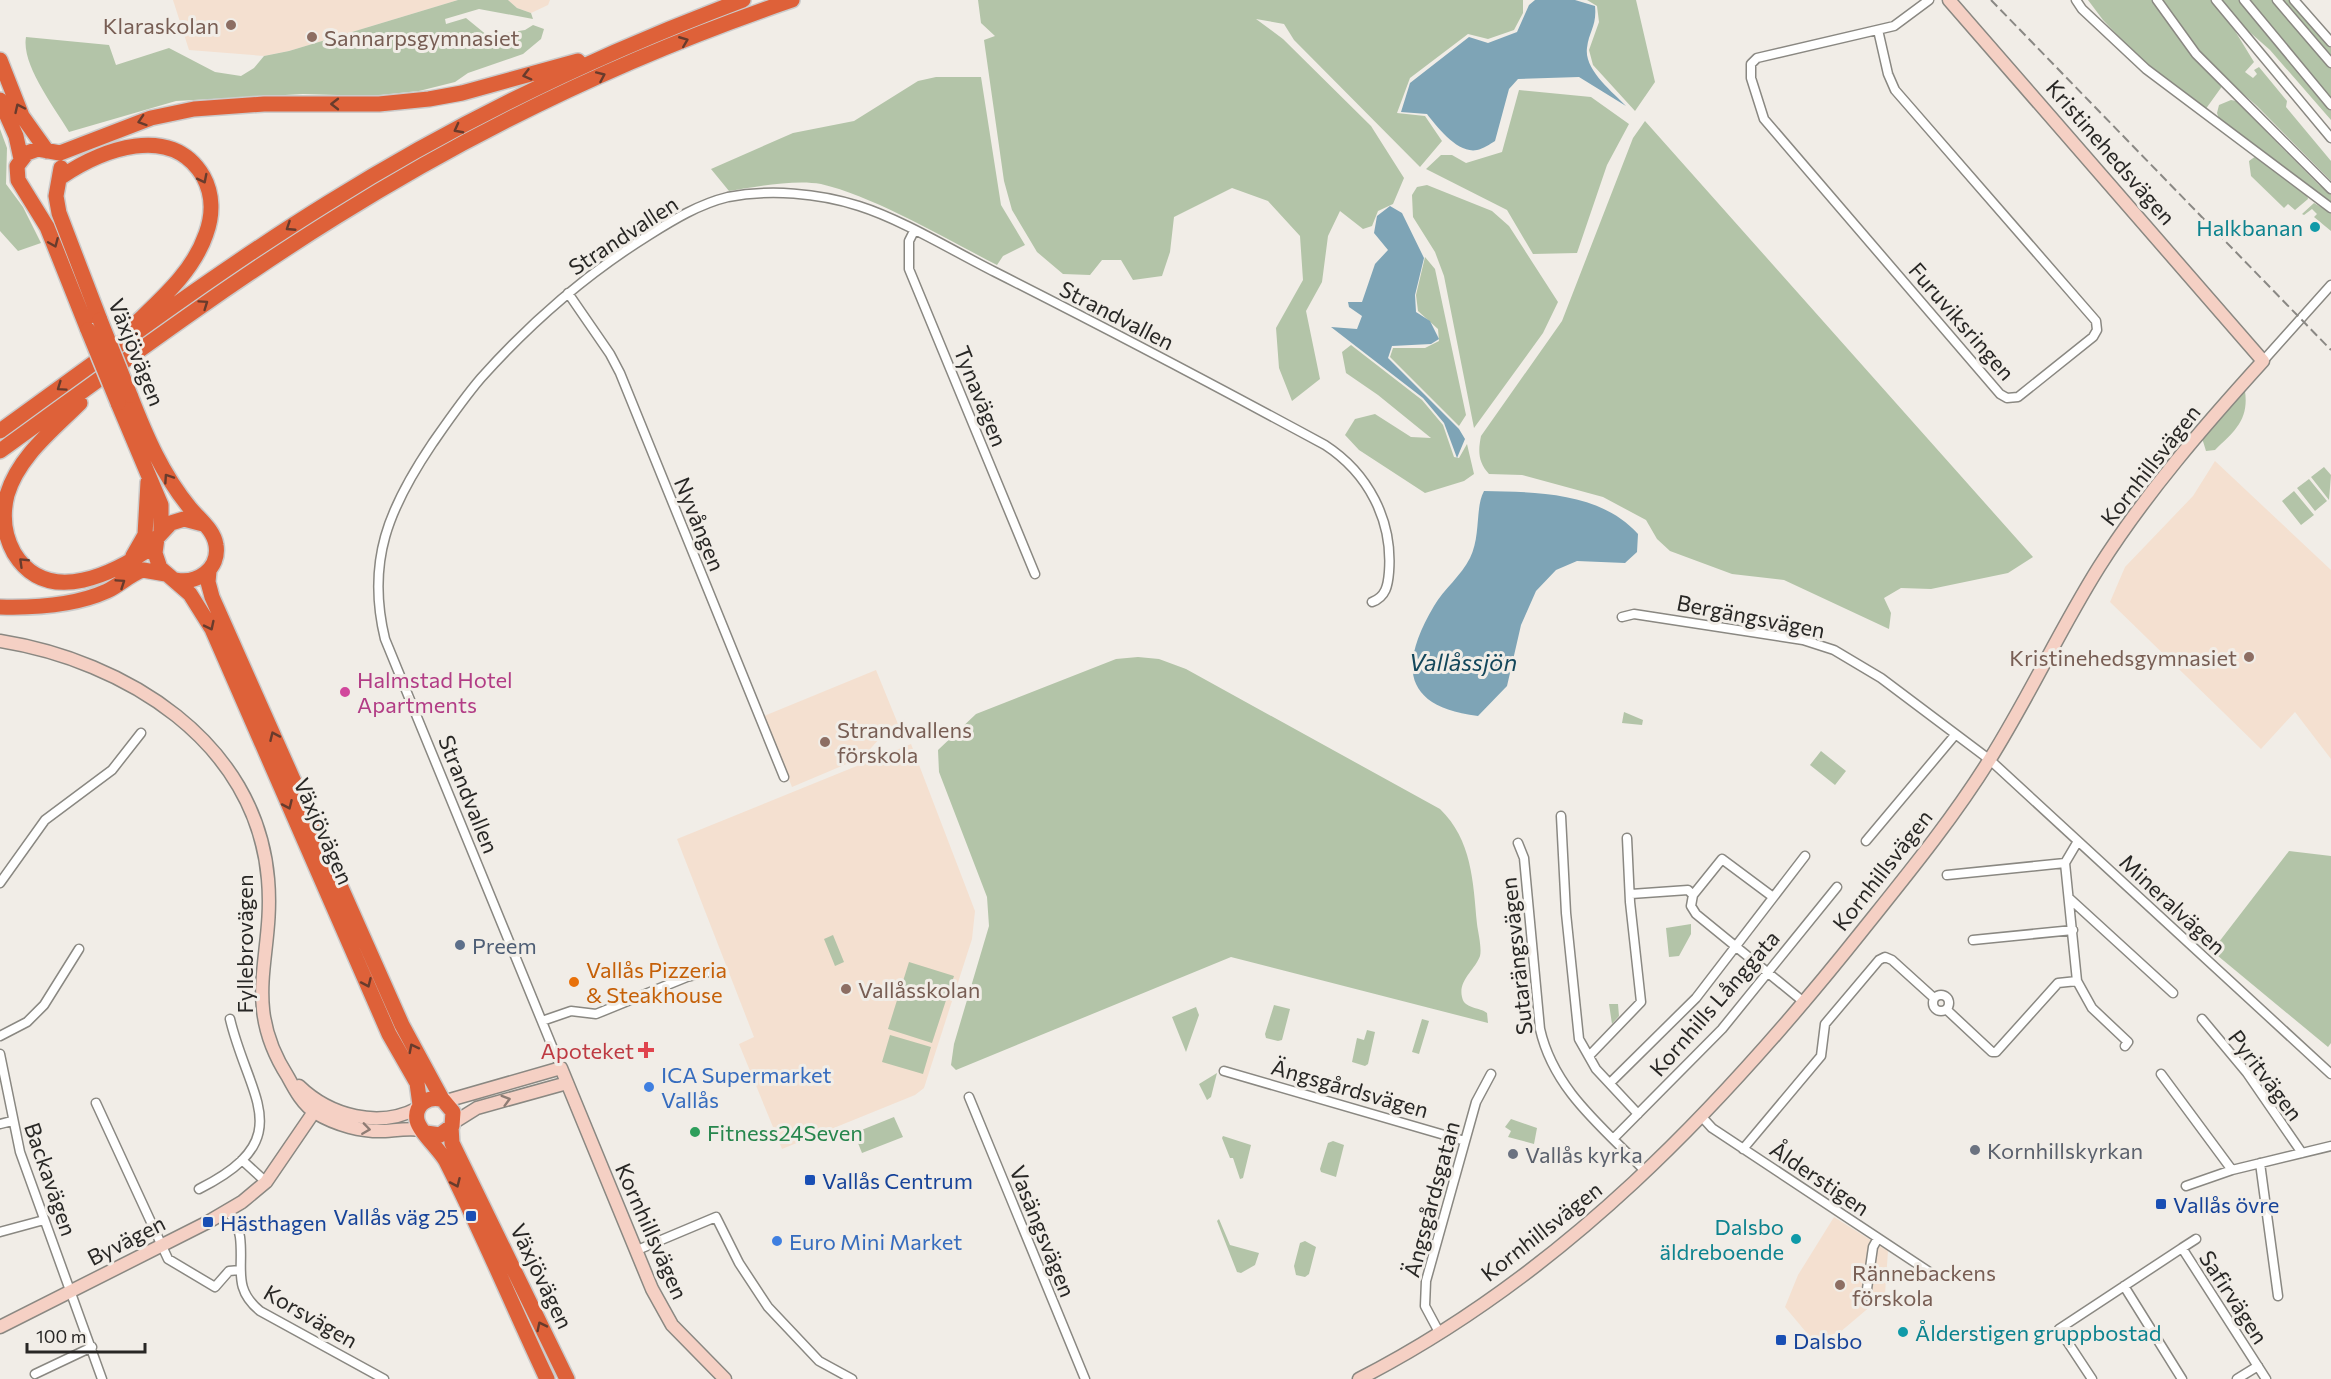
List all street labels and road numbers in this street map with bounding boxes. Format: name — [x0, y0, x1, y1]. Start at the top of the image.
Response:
street label: Kristinehedsvägen — [2041, 74, 2181, 230]
street label: Strandvallen — [563, 190, 683, 280]
street label: Furuviksringen — [1903, 256, 2021, 386]
street label: Strandvallen — [1055, 275, 1179, 355]
street label: Växjövägen — [103, 294, 171, 410]
street label: Tynavägen — [949, 342, 1013, 450]
street label: Kornhillsvägen — [2094, 399, 2206, 531]
street label: Nyvången — [669, 473, 731, 575]
street label: Bergängsvägen — [1675, 588, 1827, 644]
street label: Strandvallen — [433, 731, 505, 857]
street label: Växjövägen — [289, 773, 359, 889]
street label: Kornhillsvägen — [1826, 804, 1938, 936]
street label: Mineralvägen — [2114, 848, 2232, 960]
street label: Fyllebrovägen — [231, 875, 258, 1013]
street label: Sutarängsvägen — [1494, 876, 1538, 1036]
street label: Kornhills Långgata — [1643, 925, 1785, 1081]
street label: Pyritvägen — [2223, 1024, 2309, 1126]
street label: Ängsgårdsvägen — [1268, 1053, 1432, 1123]
street label: Ängsgårdsgatan — [1397, 1118, 1465, 1280]
street label: Backavägen — [19, 1119, 83, 1239]
street label: Ålderstigen — [1765, 1135, 1875, 1221]
street label: Kornhillsvägen — [610, 1159, 694, 1303]
street label: Vasängsvägen — [1004, 1161, 1082, 1301]
street label: Kornhillsvägen — [1475, 1175, 1607, 1287]
street label: Byvägen — [83, 1209, 169, 1271]
street label: Växjövägen — [505, 1219, 579, 1333]
street label: Safirvägen — [2194, 1245, 2274, 1349]
street label: Korsvägen — [259, 1278, 363, 1354]

